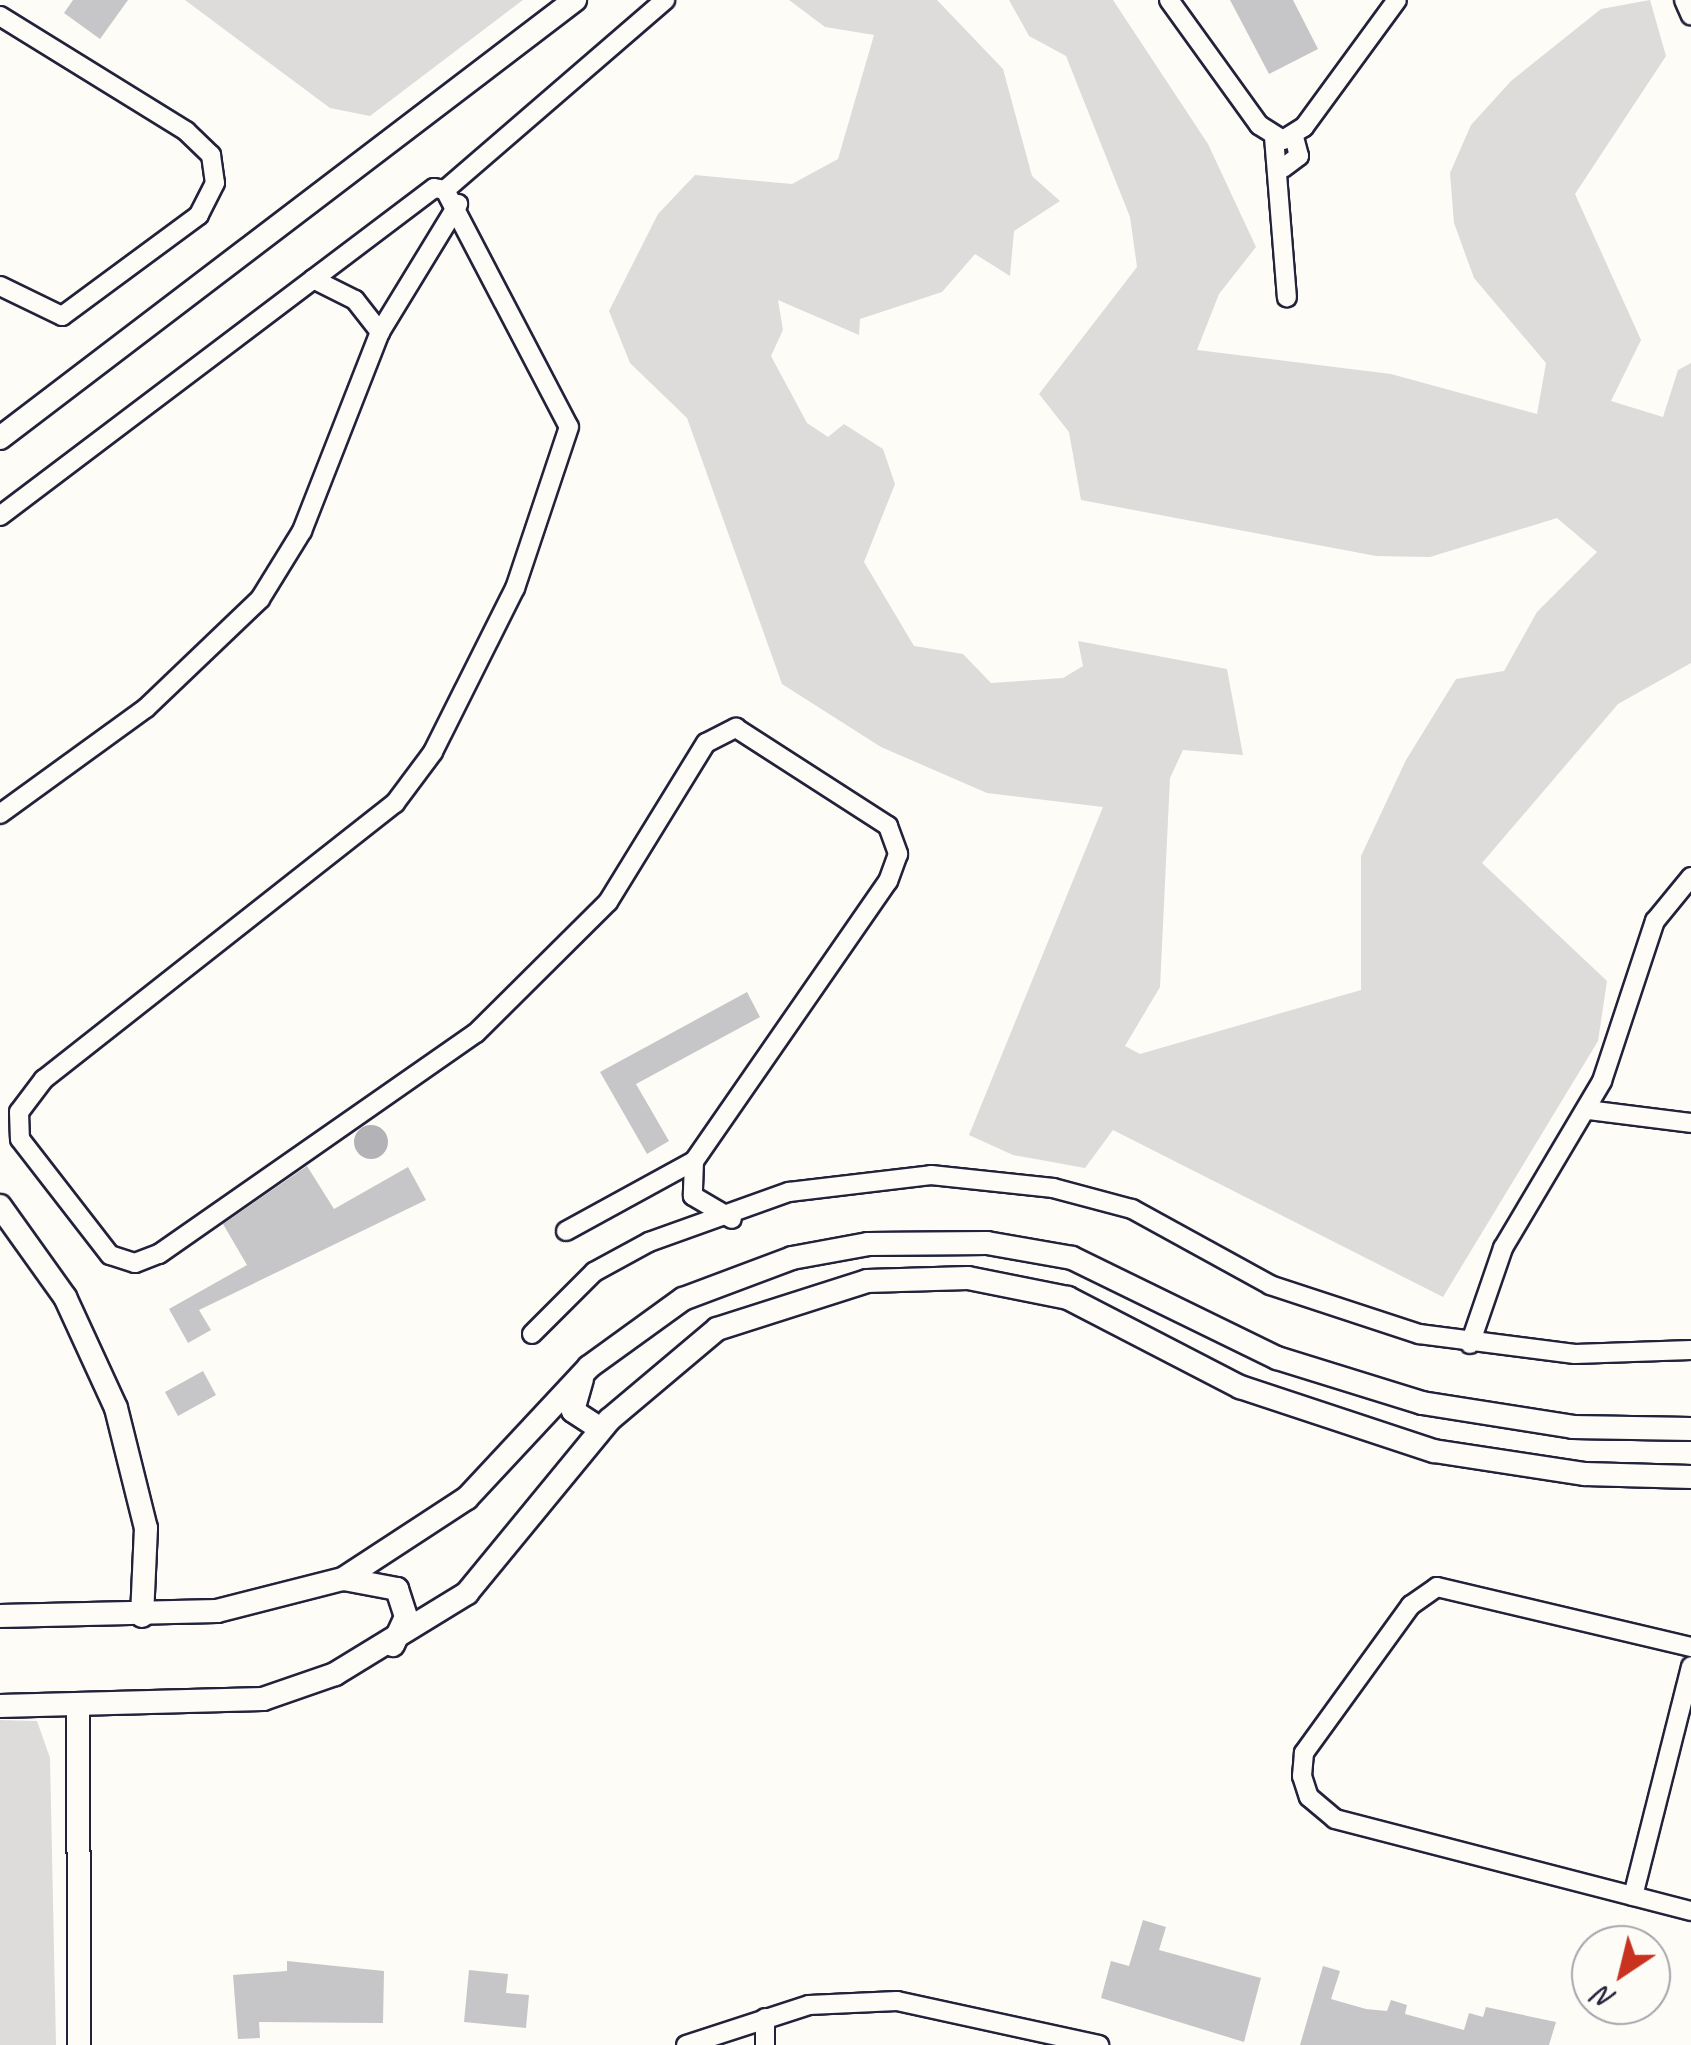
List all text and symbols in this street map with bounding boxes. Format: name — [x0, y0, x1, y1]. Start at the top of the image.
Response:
north arrow — [1571, 1925, 1671, 2025]
text: N — [1588, 1979, 1622, 2018]

